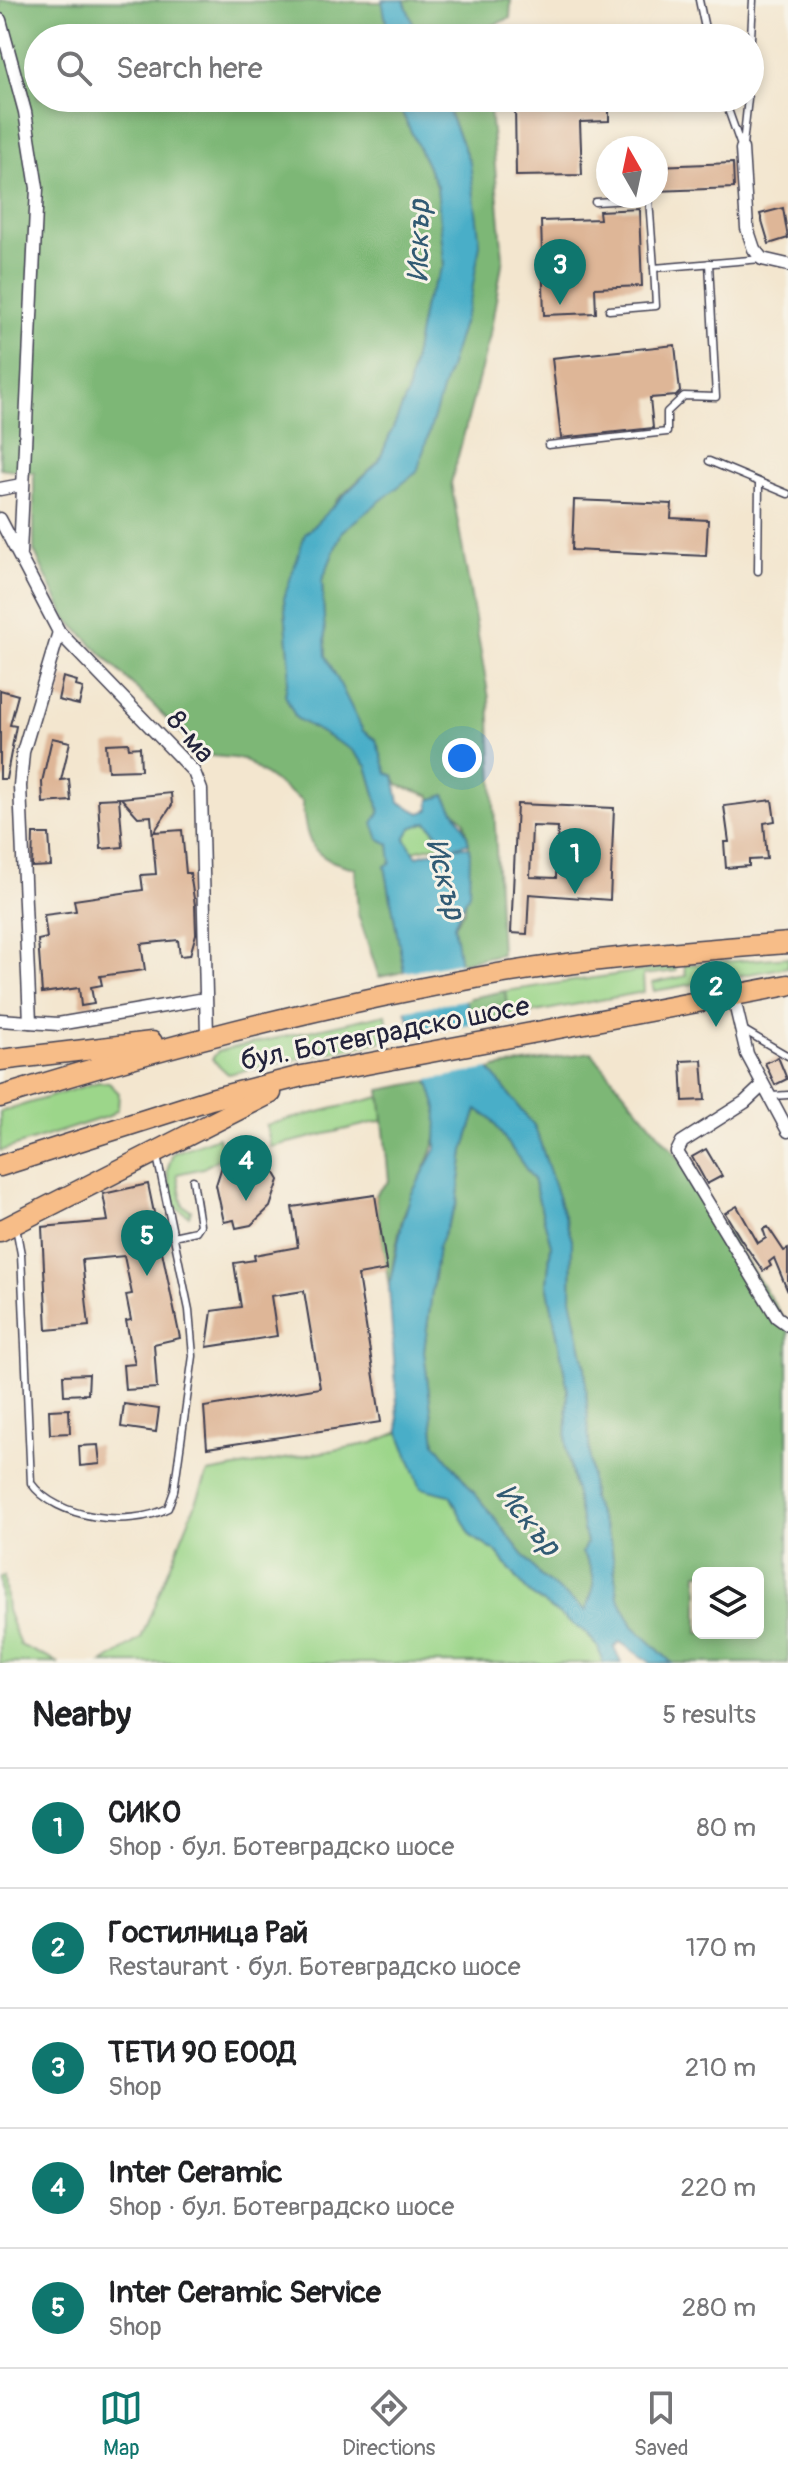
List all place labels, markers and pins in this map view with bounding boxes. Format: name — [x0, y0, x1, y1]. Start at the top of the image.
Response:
pin: 3 — [534, 239, 586, 305]
pin: 1 — [549, 828, 601, 894]
pin: 2 — [690, 961, 742, 1027]
pin: 4 — [220, 1135, 272, 1201]
pin: 5 — [121, 1210, 173, 1276]

